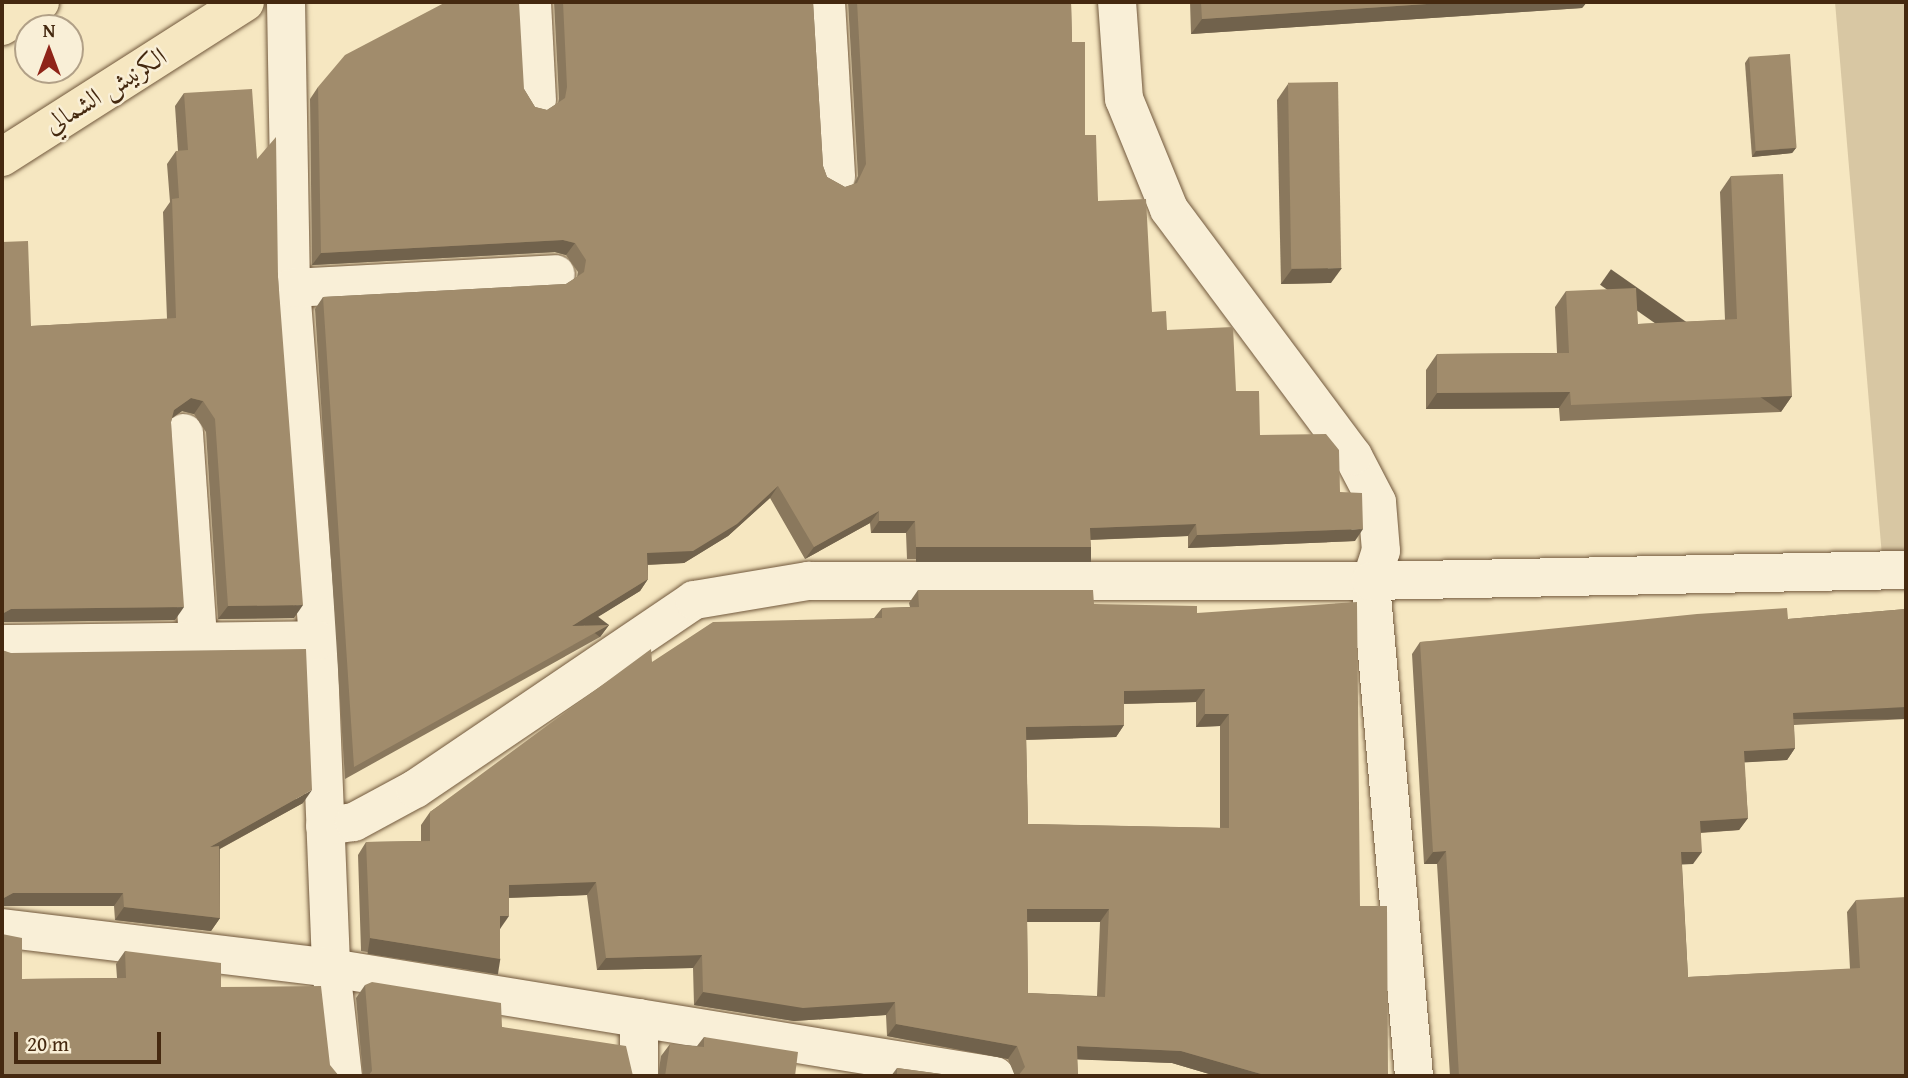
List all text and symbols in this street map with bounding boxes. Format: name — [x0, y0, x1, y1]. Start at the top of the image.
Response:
north arrow — [14, 14, 84, 84]
text: N — [43, 16, 55, 44]
street label: الكرنيش الشمالي — [38, 40, 172, 140]
scale bar — [18, 1018, 164, 1062]
text: 20 m — [27, 1028, 69, 1059]

